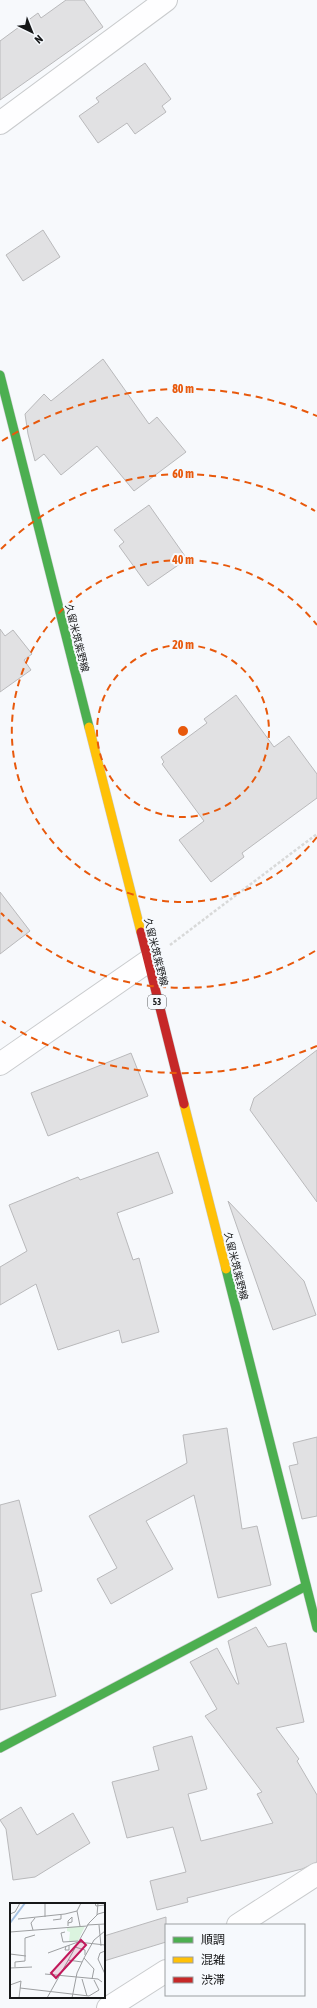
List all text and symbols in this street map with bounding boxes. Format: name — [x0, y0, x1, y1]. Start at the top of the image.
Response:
north arrow — [12, 12, 52, 52]
text: N — [32, 33, 45, 46]
text: 80 m — [172, 382, 194, 396]
text: 60 m — [172, 467, 194, 481]
text: 40 m — [171, 553, 194, 567]
street label: 久留米筑紫野線 — [63, 603, 91, 673]
text: 20 m — [172, 638, 194, 652]
centre of rings — [176, 724, 190, 738]
street label: 久留米筑紫野線 — [142, 917, 170, 987]
road number: 53 — [148, 995, 166, 1009]
street label: 久留米筑紫野線 — [222, 1231, 250, 1301]
inset map — [10, 1903, 105, 1998]
legend — [165, 1924, 305, 1996]
text: 順調 — [201, 1933, 225, 1947]
text: 混雑 — [201, 1953, 225, 1967]
text: 渋滞 — [201, 1973, 225, 1987]

